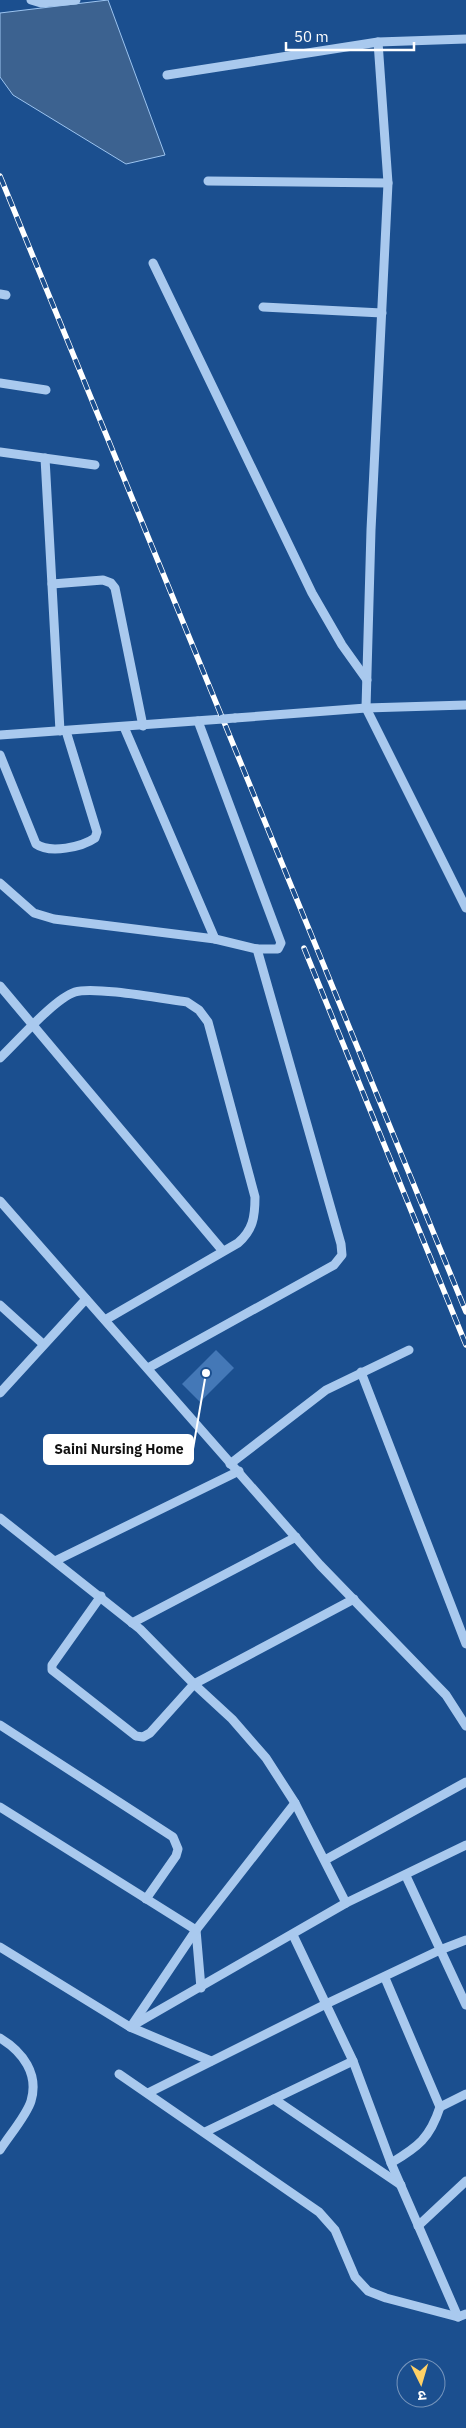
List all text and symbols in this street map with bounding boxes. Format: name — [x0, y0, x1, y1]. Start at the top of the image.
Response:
scale bar — [286, 20, 414, 52]
text: 50 m — [294, 27, 329, 46]
callout: Saini Nursing Home — [44, 1435, 193, 1464]
text: Saini Nursing Home — [54, 1440, 184, 1458]
north arrow — [396, 2358, 446, 2408]
text: उ — [416, 2387, 427, 2405]

